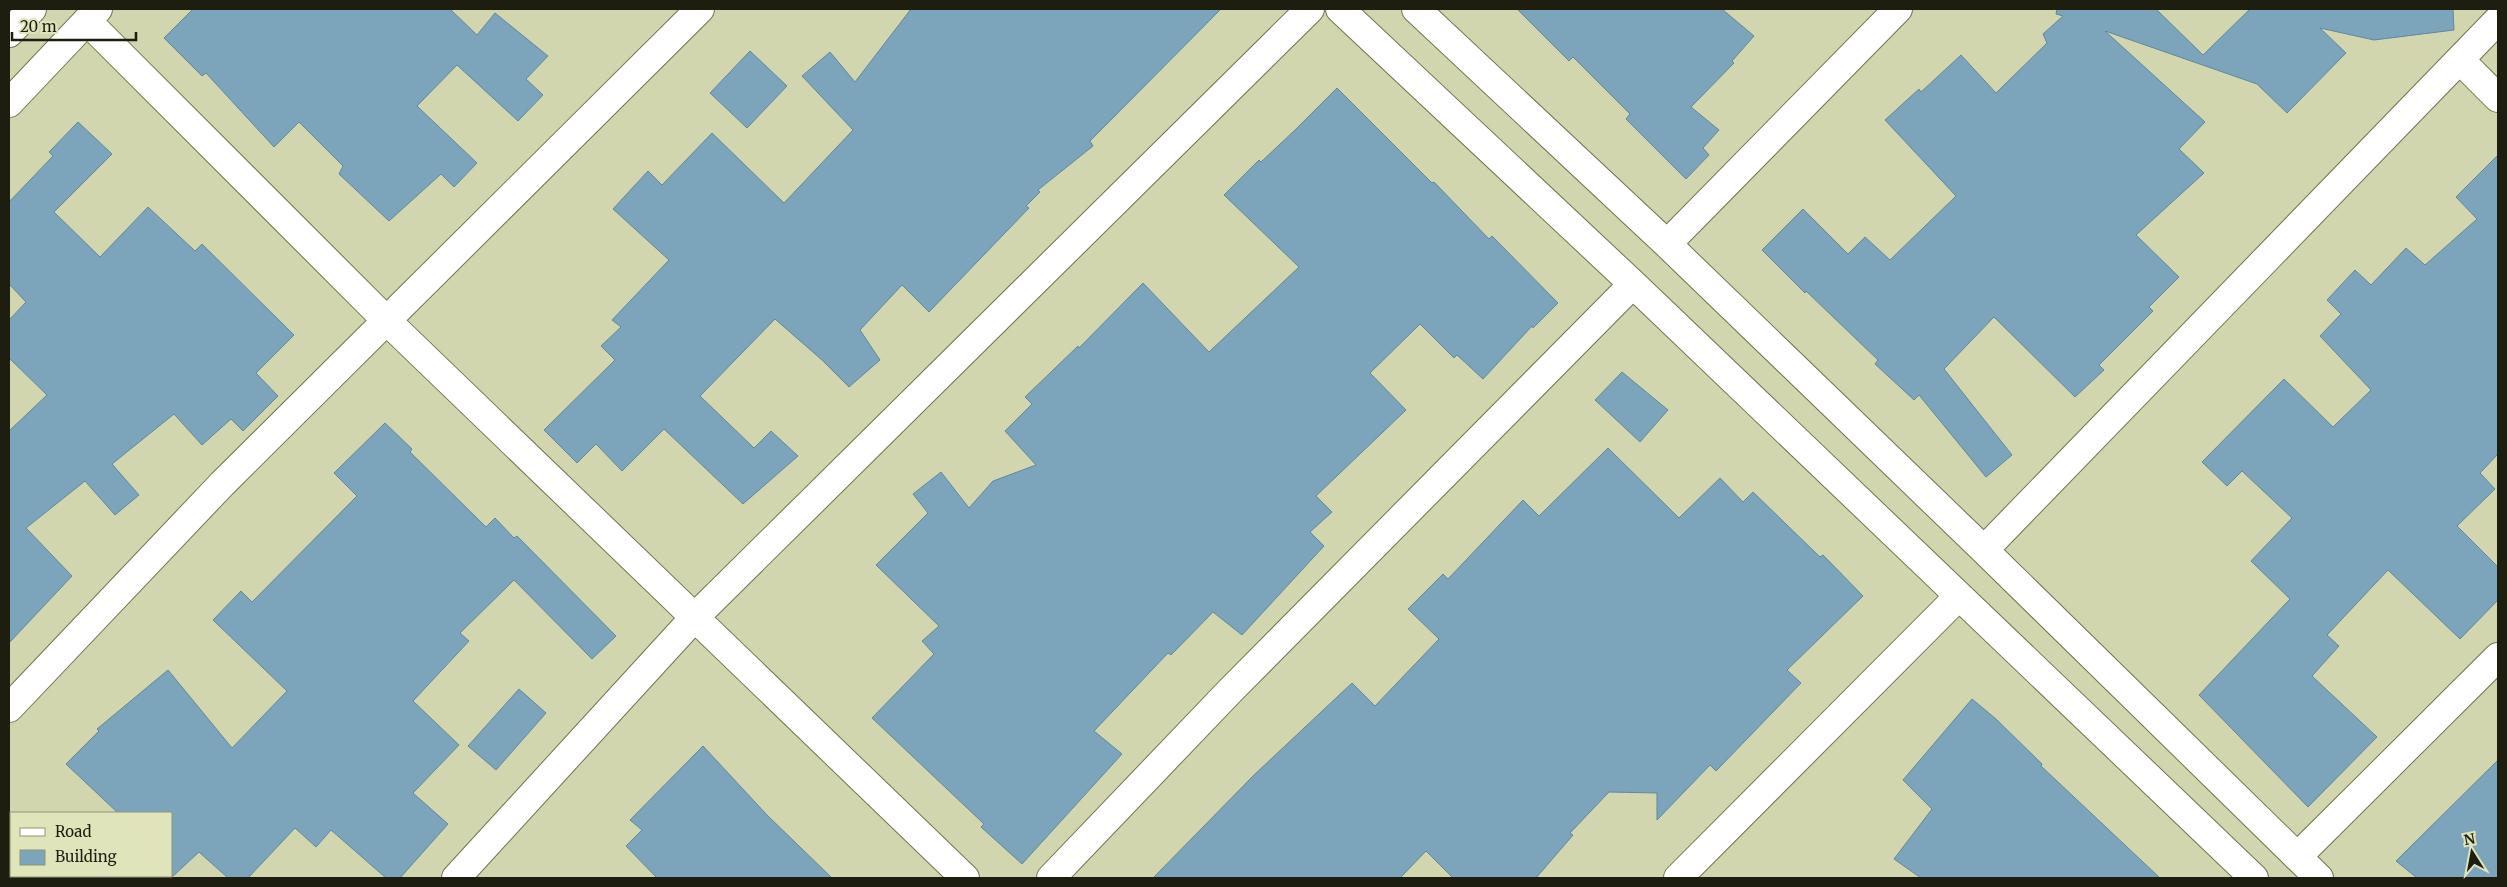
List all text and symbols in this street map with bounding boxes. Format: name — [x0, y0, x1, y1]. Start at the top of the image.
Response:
scale bar — [12, 10, 136, 42]
text: 20 m — [20, 17, 57, 36]
legend — [10, 812, 172, 877]
text: Road — [55, 822, 91, 841]
north arrow — [2447, 827, 2497, 877]
text: N — [2462, 829, 2477, 849]
text: Building — [55, 847, 117, 866]

